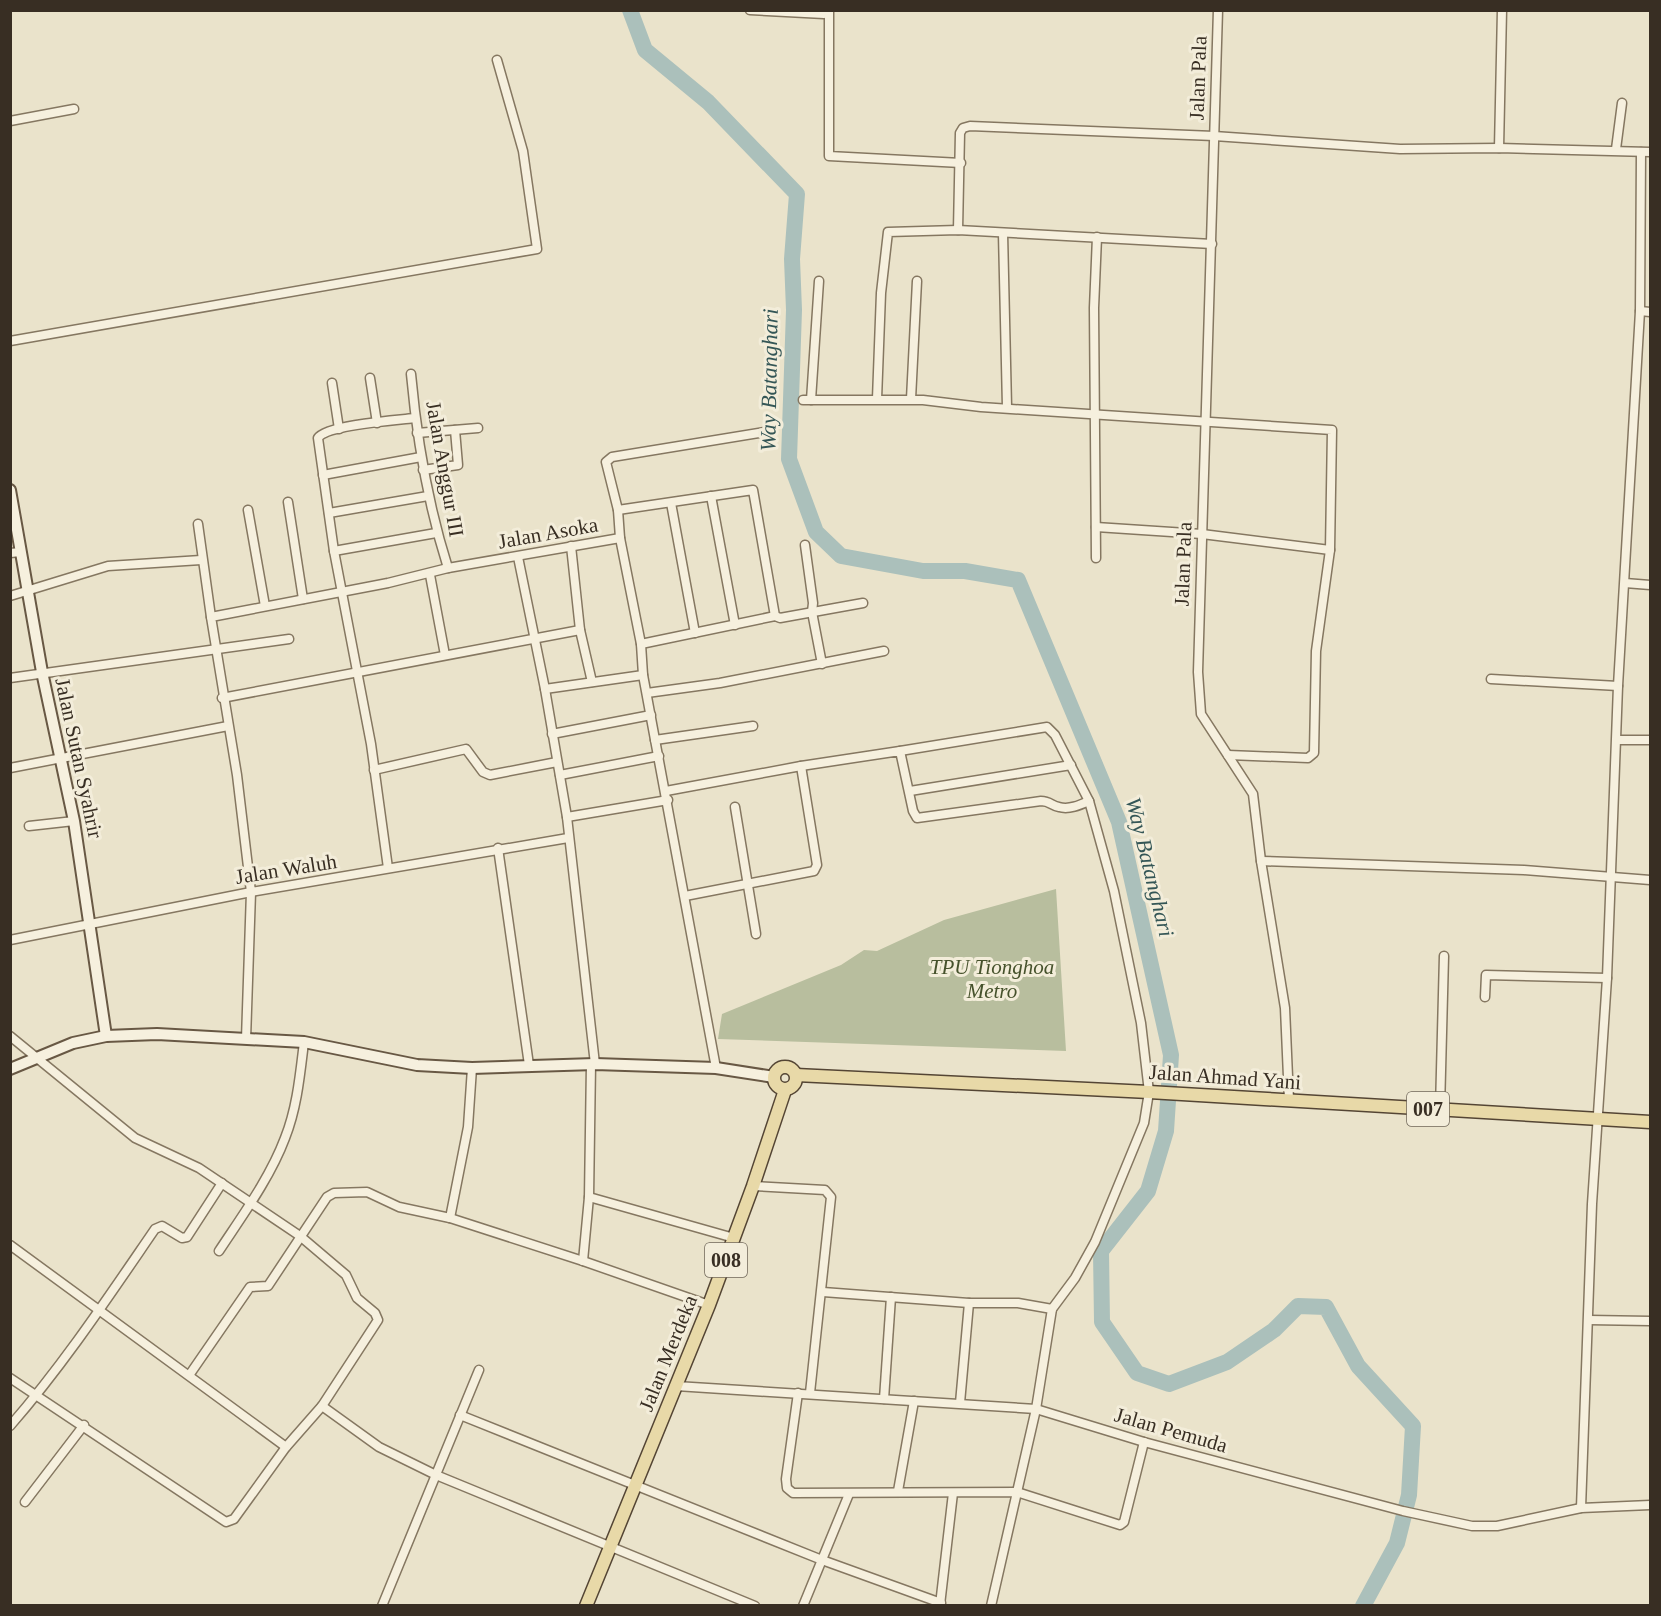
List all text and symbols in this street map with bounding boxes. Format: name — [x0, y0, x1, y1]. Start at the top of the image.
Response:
street label: Jalan Pala — [1185, 35, 1211, 121]
water label: Way Batanghari — [755, 308, 783, 452]
street label: Jalan Anggur III — [421, 399, 469, 539]
street label: Jalan Asoka — [496, 512, 600, 554]
street label: Jalan Pala — [1170, 521, 1196, 607]
street label: Jalan Sutan Syahrir — [50, 676, 108, 840]
water label: Way Batanghari — [1121, 795, 1179, 939]
street label: Jalan Waluh — [234, 849, 339, 889]
park label: TPU Tionghoa Metro — [930, 955, 1054, 1003]
street label: Jalan Ahmad Yani — [1148, 1060, 1302, 1094]
road number: 007 — [1407, 1092, 1449, 1126]
road number: 008 — [705, 1243, 747, 1277]
street label: Jalan Merdeka — [634, 1291, 702, 1415]
street label: Jalan Pemuda — [1112, 1402, 1231, 1458]

